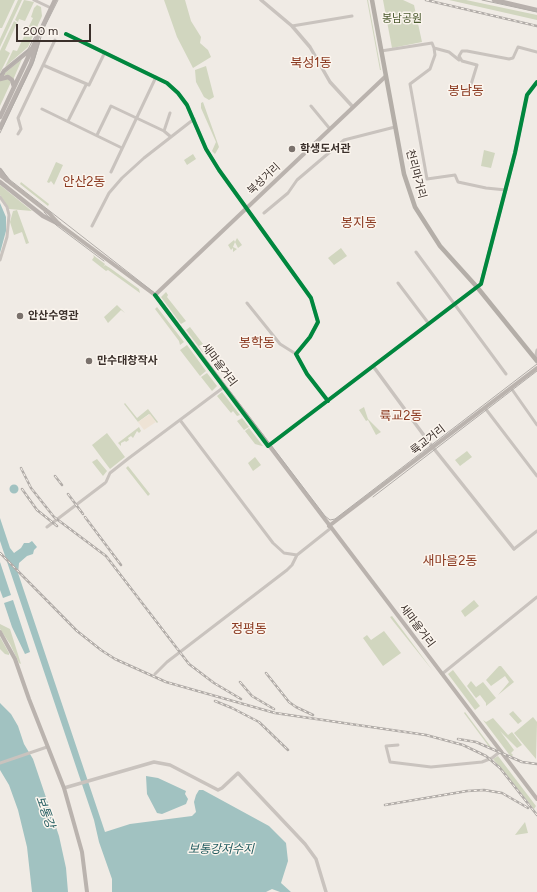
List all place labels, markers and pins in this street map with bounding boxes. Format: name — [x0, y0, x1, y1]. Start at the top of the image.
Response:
place label: 학생도서관 — [300, 142, 351, 156]
marker: 학생도서관 — [287, 144, 297, 154]
place label: 안산수영관 — [28, 309, 79, 323]
marker: 안산수영관 — [15, 311, 25, 321]
place label: 만수대창작사 — [97, 354, 158, 368]
marker: 만수대창작사 — [84, 356, 94, 366]

